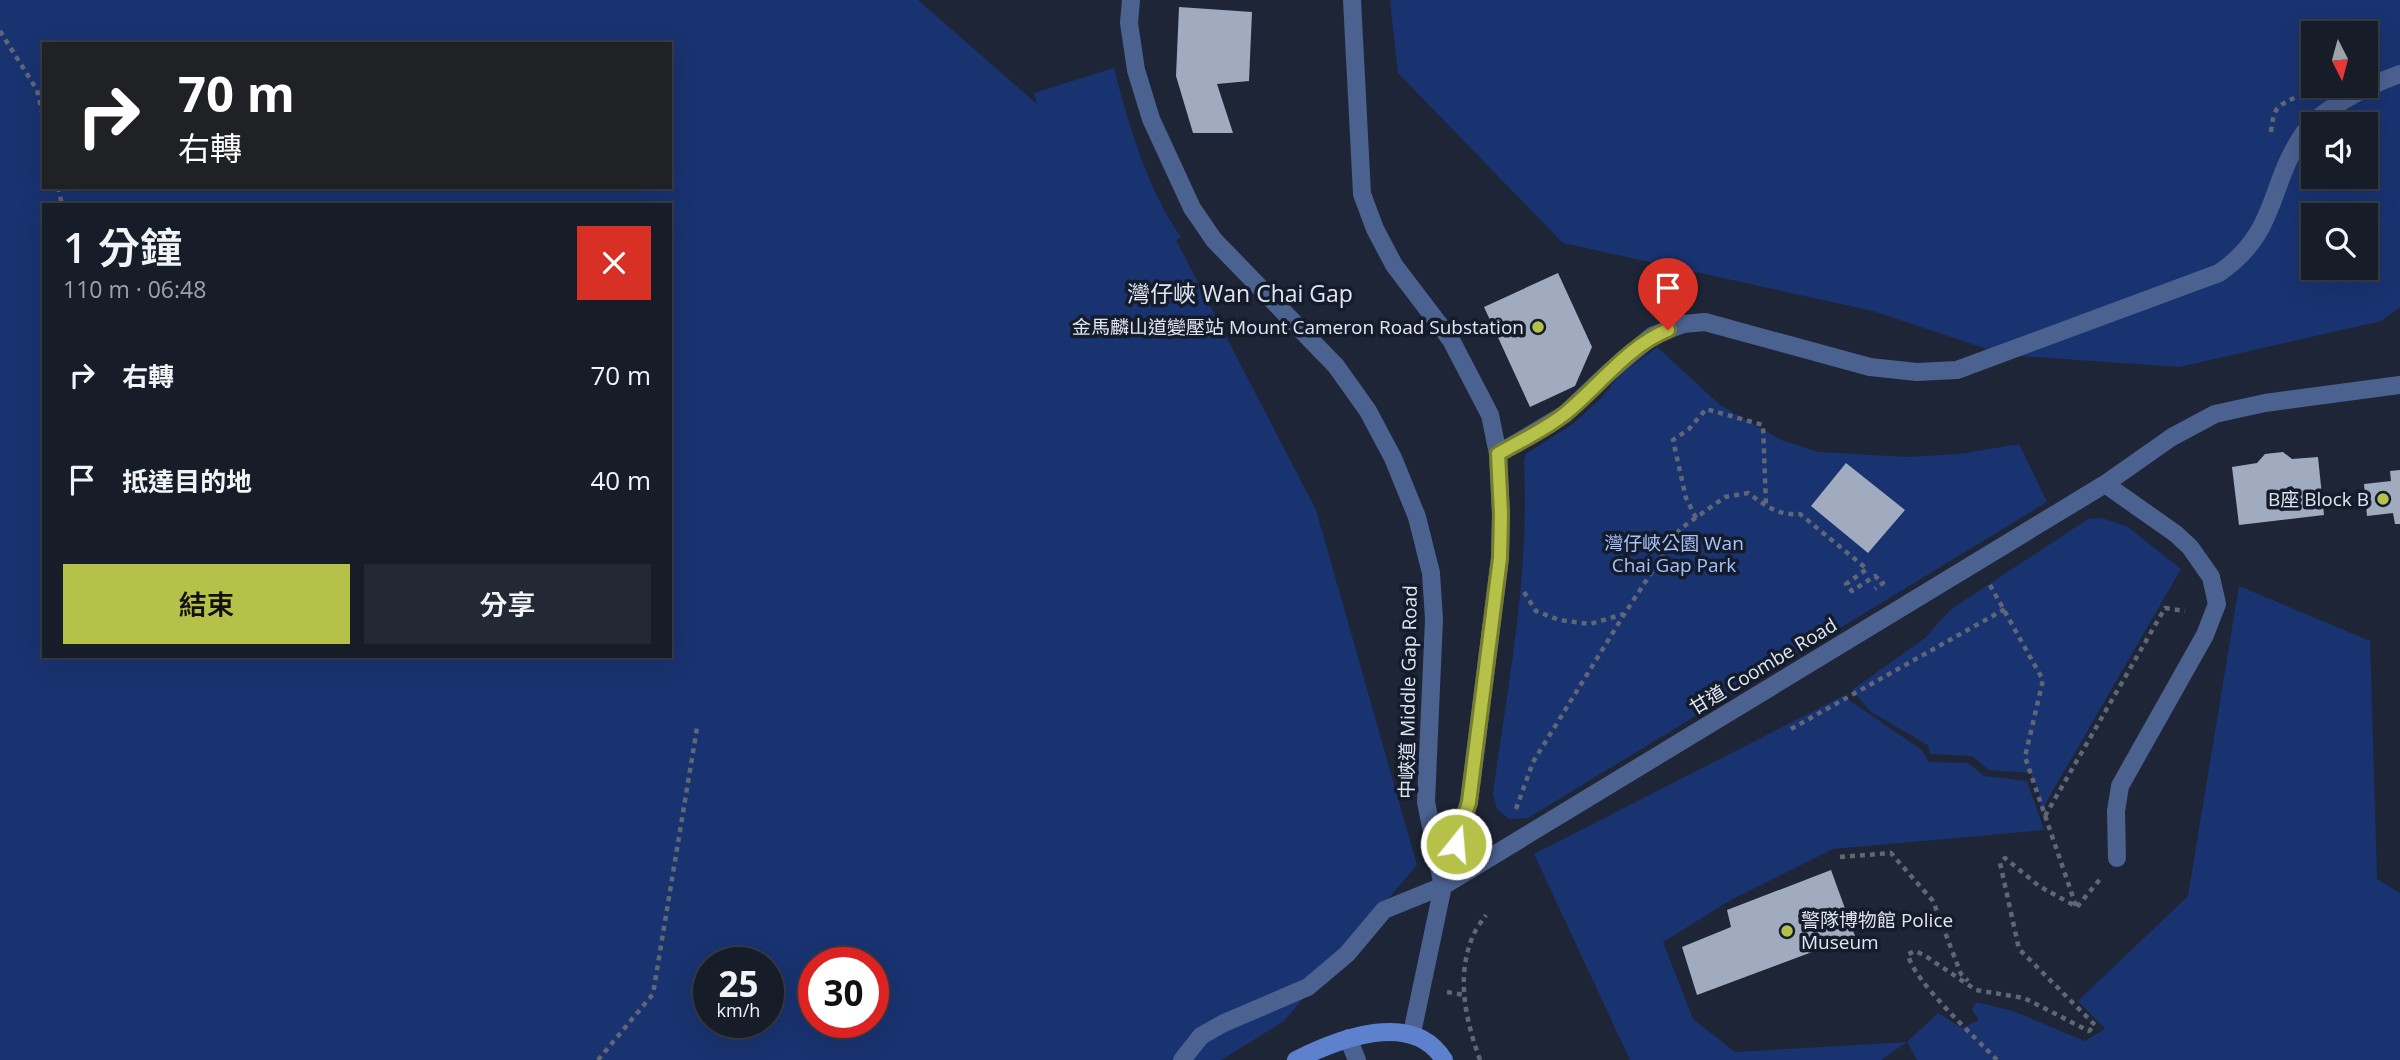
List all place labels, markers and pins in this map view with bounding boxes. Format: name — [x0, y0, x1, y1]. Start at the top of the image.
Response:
pin — [1638, 258, 1698, 330]
place label: 金馬麟山道變壓站 Mount Cameron Road Substation — [1072, 314, 1524, 340]
marker: 金馬麟山道變壓站 Mount Cameron Road Substation — [1530, 319, 1546, 335]
place label: B座 Block B — [2268, 486, 2369, 512]
marker: B座 Block B — [2375, 491, 2391, 507]
place label: 警隊博物館 Police Museum — [1801, 907, 1953, 955]
marker: 警隊博物館 Police Museum — [1779, 923, 1795, 939]

